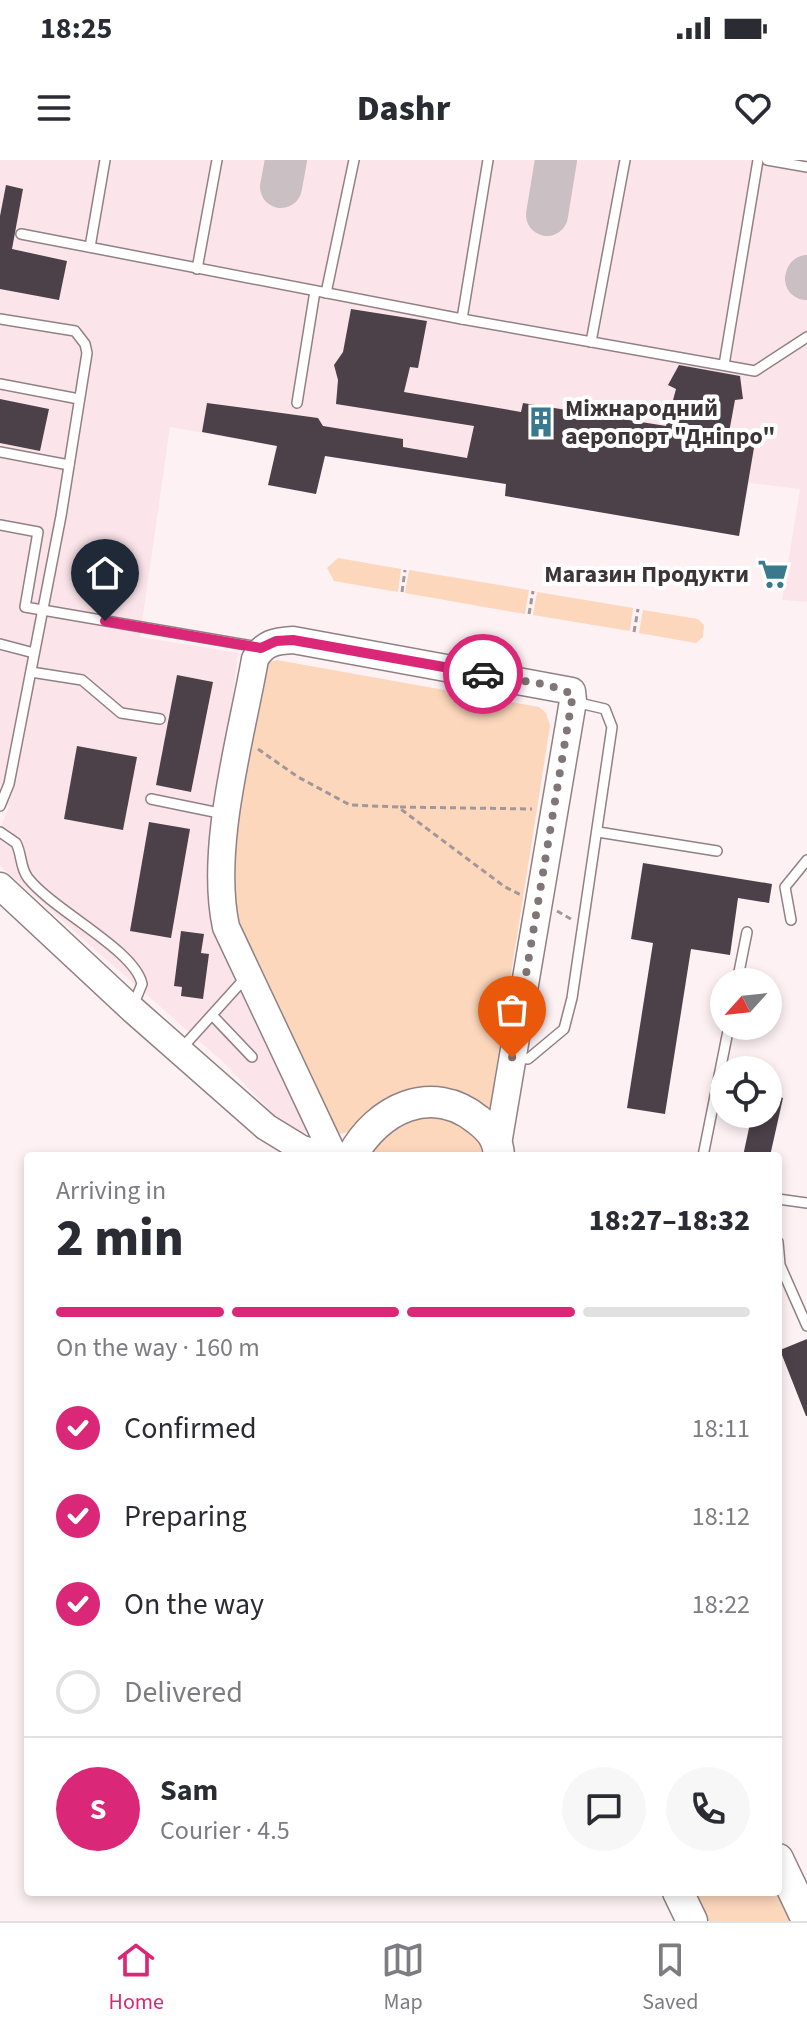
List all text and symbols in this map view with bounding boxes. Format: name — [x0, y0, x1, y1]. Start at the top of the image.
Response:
text: 18:25 — [40, 7, 112, 50]
text: Dashr — [357, 83, 450, 134]
icon: menu — [32, 86, 76, 130]
icon: heart — [731, 86, 775, 130]
place label: Міжнародний аеропорт "Дніпро" — [565, 391, 775, 454]
building icon: Міжнародний аеропорт "Дніпро" — [524, 405, 558, 439]
pin — [71, 539, 139, 621]
icon: home — [83, 551, 127, 595]
place label: Магазин Продукти — [544, 557, 749, 592]
supermarket icon: Магазин Продукти — [756, 557, 790, 591]
courier — [443, 634, 523, 714]
icon: car — [461, 652, 505, 696]
north arrow — [710, 968, 782, 1040]
map controls — [710, 968, 782, 1128]
pin — [478, 976, 546, 1058]
icon: bag — [490, 988, 534, 1032]
button: locate — [710, 1056, 782, 1128]
text: Arriving in — [56, 1172, 166, 1209]
text: 18:27–18:32 — [589, 1199, 750, 1242]
text: 2 min — [56, 1202, 184, 1276]
text: On the way · 160 m — [56, 1329, 260, 1366]
icon: check — [56, 1406, 100, 1450]
text: Confirmed — [124, 1407, 257, 1450]
text: 18:11 — [692, 1410, 750, 1447]
icon: check — [56, 1494, 100, 1538]
text: Preparing — [124, 1495, 247, 1538]
text: 18:12 — [692, 1498, 750, 1535]
icon: check — [56, 1582, 100, 1626]
text: On the way — [124, 1583, 264, 1626]
text: 18:22 — [692, 1586, 750, 1623]
text: Delivered — [124, 1671, 243, 1714]
button: chat — [562, 1767, 646, 1851]
button: phone — [666, 1767, 750, 1851]
text: Sam — [160, 1769, 218, 1812]
text: S — [90, 1788, 106, 1831]
text: Courier · 4.5 — [160, 1812, 290, 1849]
tab: Home — [109, 1938, 164, 2018]
tab: Map — [381, 1938, 425, 2018]
tab: Saved — [642, 1938, 698, 2018]

